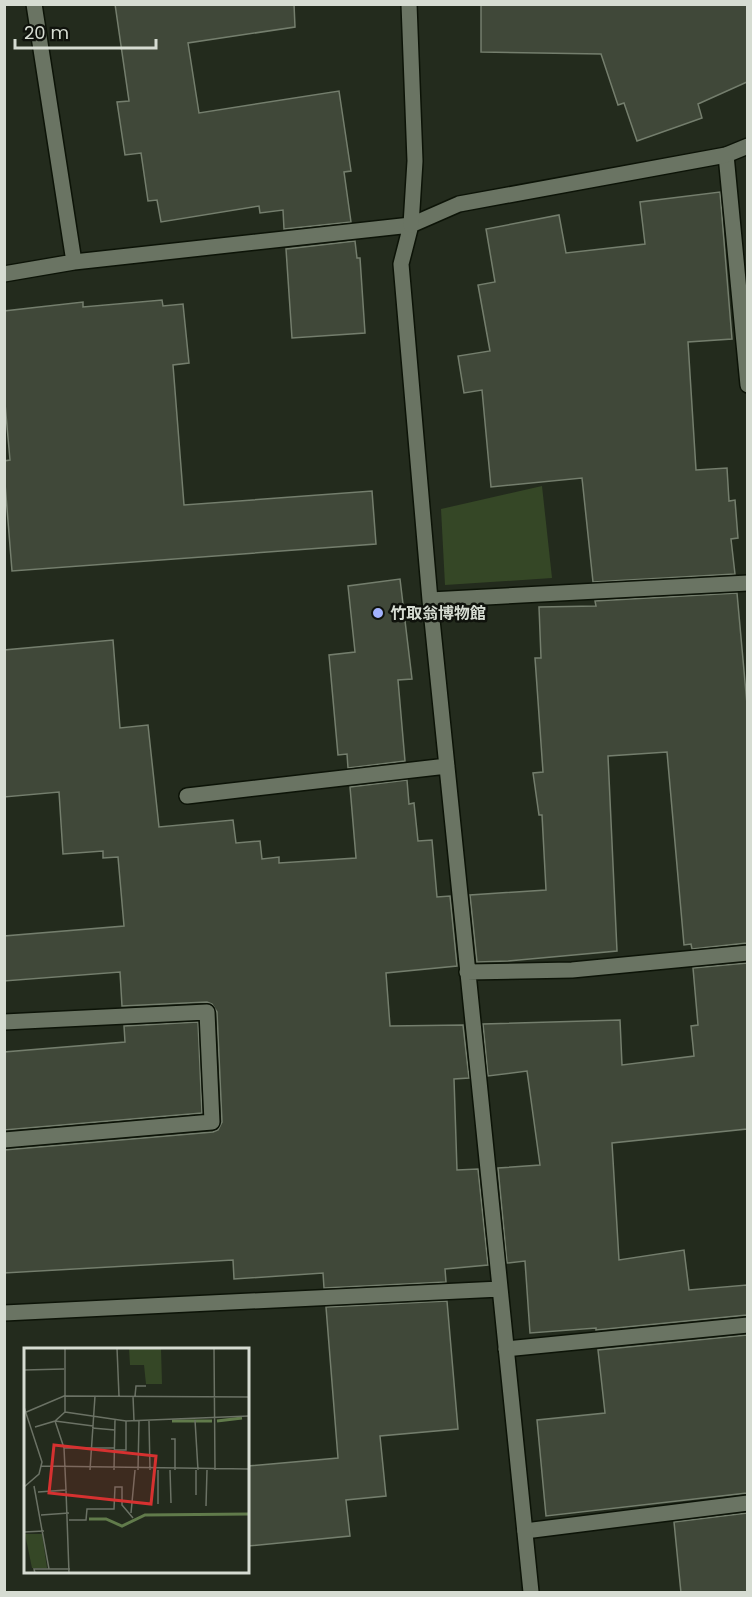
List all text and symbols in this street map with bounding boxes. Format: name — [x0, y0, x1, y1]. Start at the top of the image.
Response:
scale bar — [15, 12, 156, 50]
text: 20 m — [24, 20, 69, 45]
place label: 竹取翁博物館 — [390, 602, 486, 625]
marker: 竹取翁博物館 — [371, 606, 385, 620]
inset map — [24, 1348, 249, 1573]

